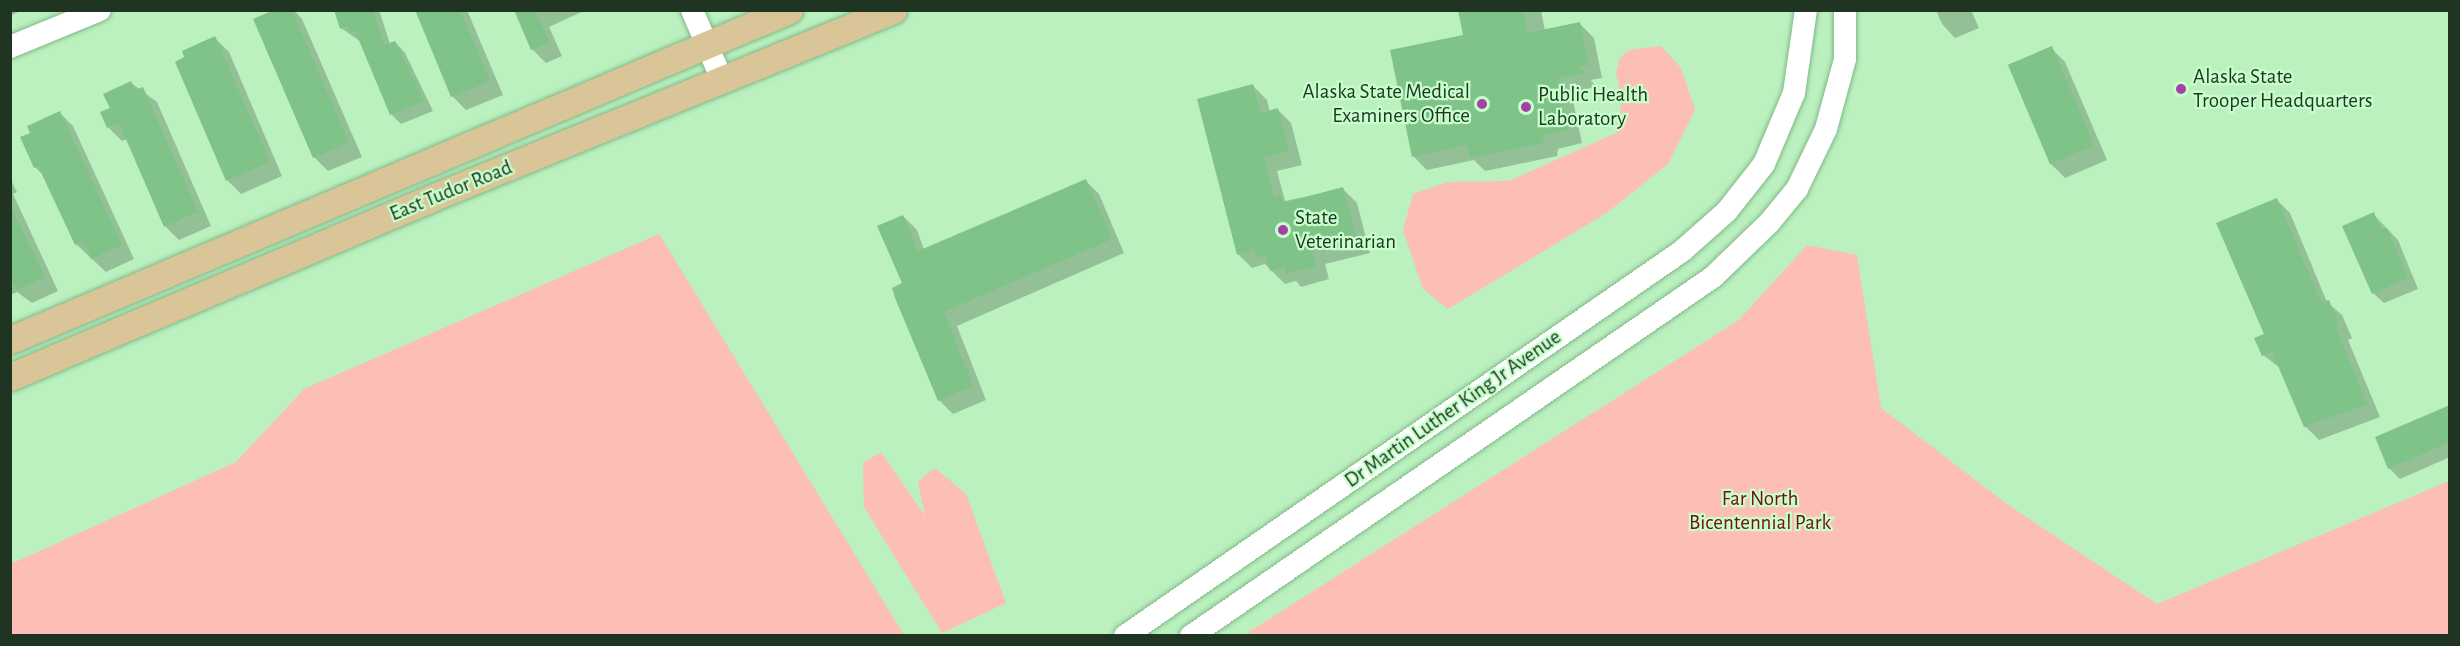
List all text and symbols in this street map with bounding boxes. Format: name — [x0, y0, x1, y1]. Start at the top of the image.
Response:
place label: Alaska State Trooper Headquarters — [2193, 64, 2372, 114]
place label: Alaska State Medical Examiners Office — [1302, 79, 1470, 129]
place label: Public Health Laboratory — [1538, 82, 1648, 132]
marker: Alaska State Trooper Headquarters — [2174, 82, 2188, 96]
marker: Alaska State Medical Examiners Office — [1475, 97, 1489, 111]
marker: Public Health Laboratory — [1519, 100, 1533, 114]
street label: East Tudor Road — [386, 155, 516, 227]
place label: State Veterinarian — [1295, 205, 1396, 255]
marker: State Veterinarian — [1276, 223, 1290, 237]
street label: Dr Martin Luther King Jr Avenue — [1340, 325, 1566, 493]
park label: Far North Bicentennial Park — [1689, 486, 1831, 536]

